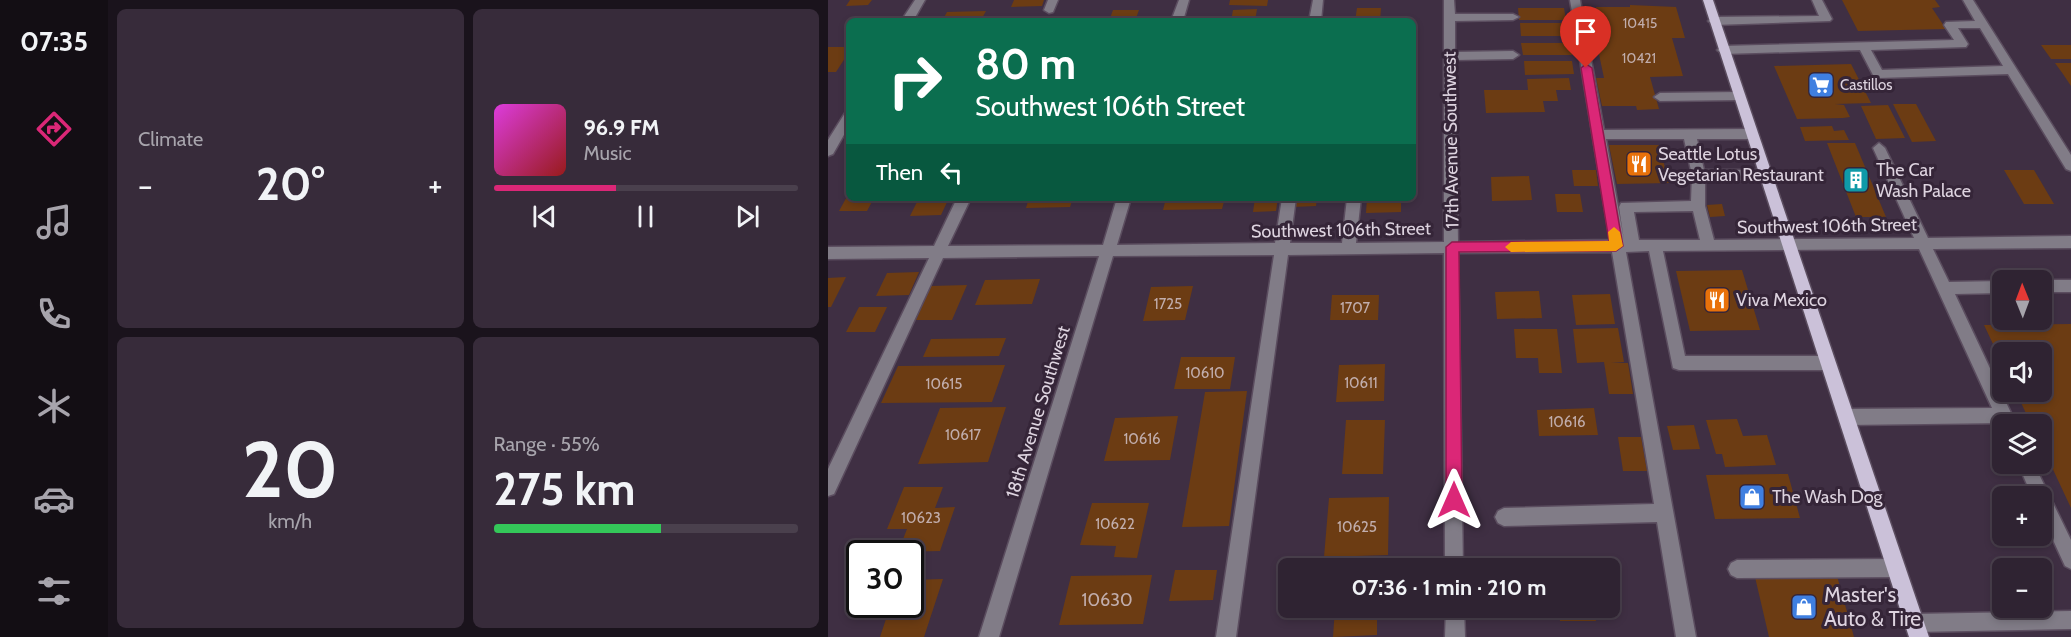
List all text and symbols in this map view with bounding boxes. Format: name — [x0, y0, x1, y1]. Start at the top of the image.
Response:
pin — [1560, 6, 1611, 68]
house number: 10415 — [1623, 14, 1657, 32]
icon: arrive — [1569, 15, 1602, 48]
text: 07:35 — [20, 25, 88, 58]
text: 80 m — [975, 38, 1076, 90]
icon: right — [876, 42, 954, 120]
house number: 10421 — [1622, 49, 1656, 67]
street label: 17th Avenue Southwest — [1438, 51, 1464, 229]
supermarket icon: Castillos — [1806, 70, 1836, 100]
place label: Castillos — [1840, 76, 1892, 94]
text: Southwest 106th Street — [975, 90, 1245, 123]
icon: directions — [33, 108, 75, 150]
text: 96.9 FM — [584, 114, 660, 141]
text: Climate — [138, 127, 203, 151]
text: Music — [584, 141, 632, 165]
place label: Seattle Lotus Vegetarian Restaurant — [1658, 143, 1824, 186]
restaurant icon: Seattle Lotus Vegetarian Restaurant — [1624, 149, 1654, 179]
icon: left — [935, 156, 968, 189]
text: 20° — [256, 157, 325, 211]
text: Then — [876, 159, 923, 186]
place label: The Car Wash Palace — [1876, 159, 1971, 202]
text: − — [138, 165, 153, 205]
text: + — [428, 165, 443, 205]
building icon: The Car Wash Palace — [1841, 165, 1871, 195]
icon: previous — [528, 200, 561, 233]
icon: pause — [629, 200, 662, 233]
icon: next — [731, 200, 764, 233]
icon: music — [33, 201, 75, 243]
street label: Southwest 106th Street — [1737, 213, 1917, 239]
street label: Southwest 106th Street — [1251, 217, 1431, 243]
north arrow — [1992, 270, 2052, 330]
map controls — [1992, 270, 2052, 618]
restaurant icon: Viva Mexico — [1702, 285, 1732, 315]
place label: Viva Mexico — [1736, 289, 1827, 311]
icon: phone — [33, 293, 75, 335]
house number: 1725 — [1154, 295, 1182, 313]
house number: 1707 — [1340, 299, 1371, 317]
street label: 18th Avenue Southwest — [1001, 323, 1075, 501]
button: sound — [1992, 342, 2052, 402]
house number: 10610 — [1185, 364, 1225, 382]
house number: 10611 — [1344, 374, 1378, 392]
house number: 10615 — [926, 375, 962, 393]
icon: climate — [33, 385, 75, 427]
house number: 10616 — [1548, 413, 1586, 431]
button: layers — [1992, 414, 2052, 474]
text: 20 — [242, 422, 338, 517]
house number: 10617 — [945, 426, 982, 444]
house number: 10616 — [1123, 430, 1161, 448]
text: Range · 55% — [494, 432, 600, 456]
text: 275 km — [494, 462, 635, 516]
position arrow — [1422, 468, 1486, 532]
icon: car — [33, 478, 75, 520]
shop icon: The Wash Dog — [1737, 482, 1767, 512]
place label: The Wash Dog — [1772, 486, 1884, 508]
button: + — [1992, 486, 2052, 546]
text: km/h — [268, 509, 312, 533]
house number: 10623 — [901, 509, 941, 527]
house number: 10622 — [1095, 515, 1135, 533]
house number: 10625 — [1337, 518, 1377, 536]
speed limit sign: 30 — [846, 540, 924, 618]
button: − — [1992, 558, 2052, 618]
icon: filters — [33, 570, 75, 612]
text: 07:36 · 1 min · 210 m — [1352, 574, 1546, 601]
place label: Master's Auto & Tire — [1824, 582, 1921, 631]
house number: 10630 — [1082, 589, 1132, 611]
shop icon: Master's Auto & Tire — [1789, 592, 1819, 622]

